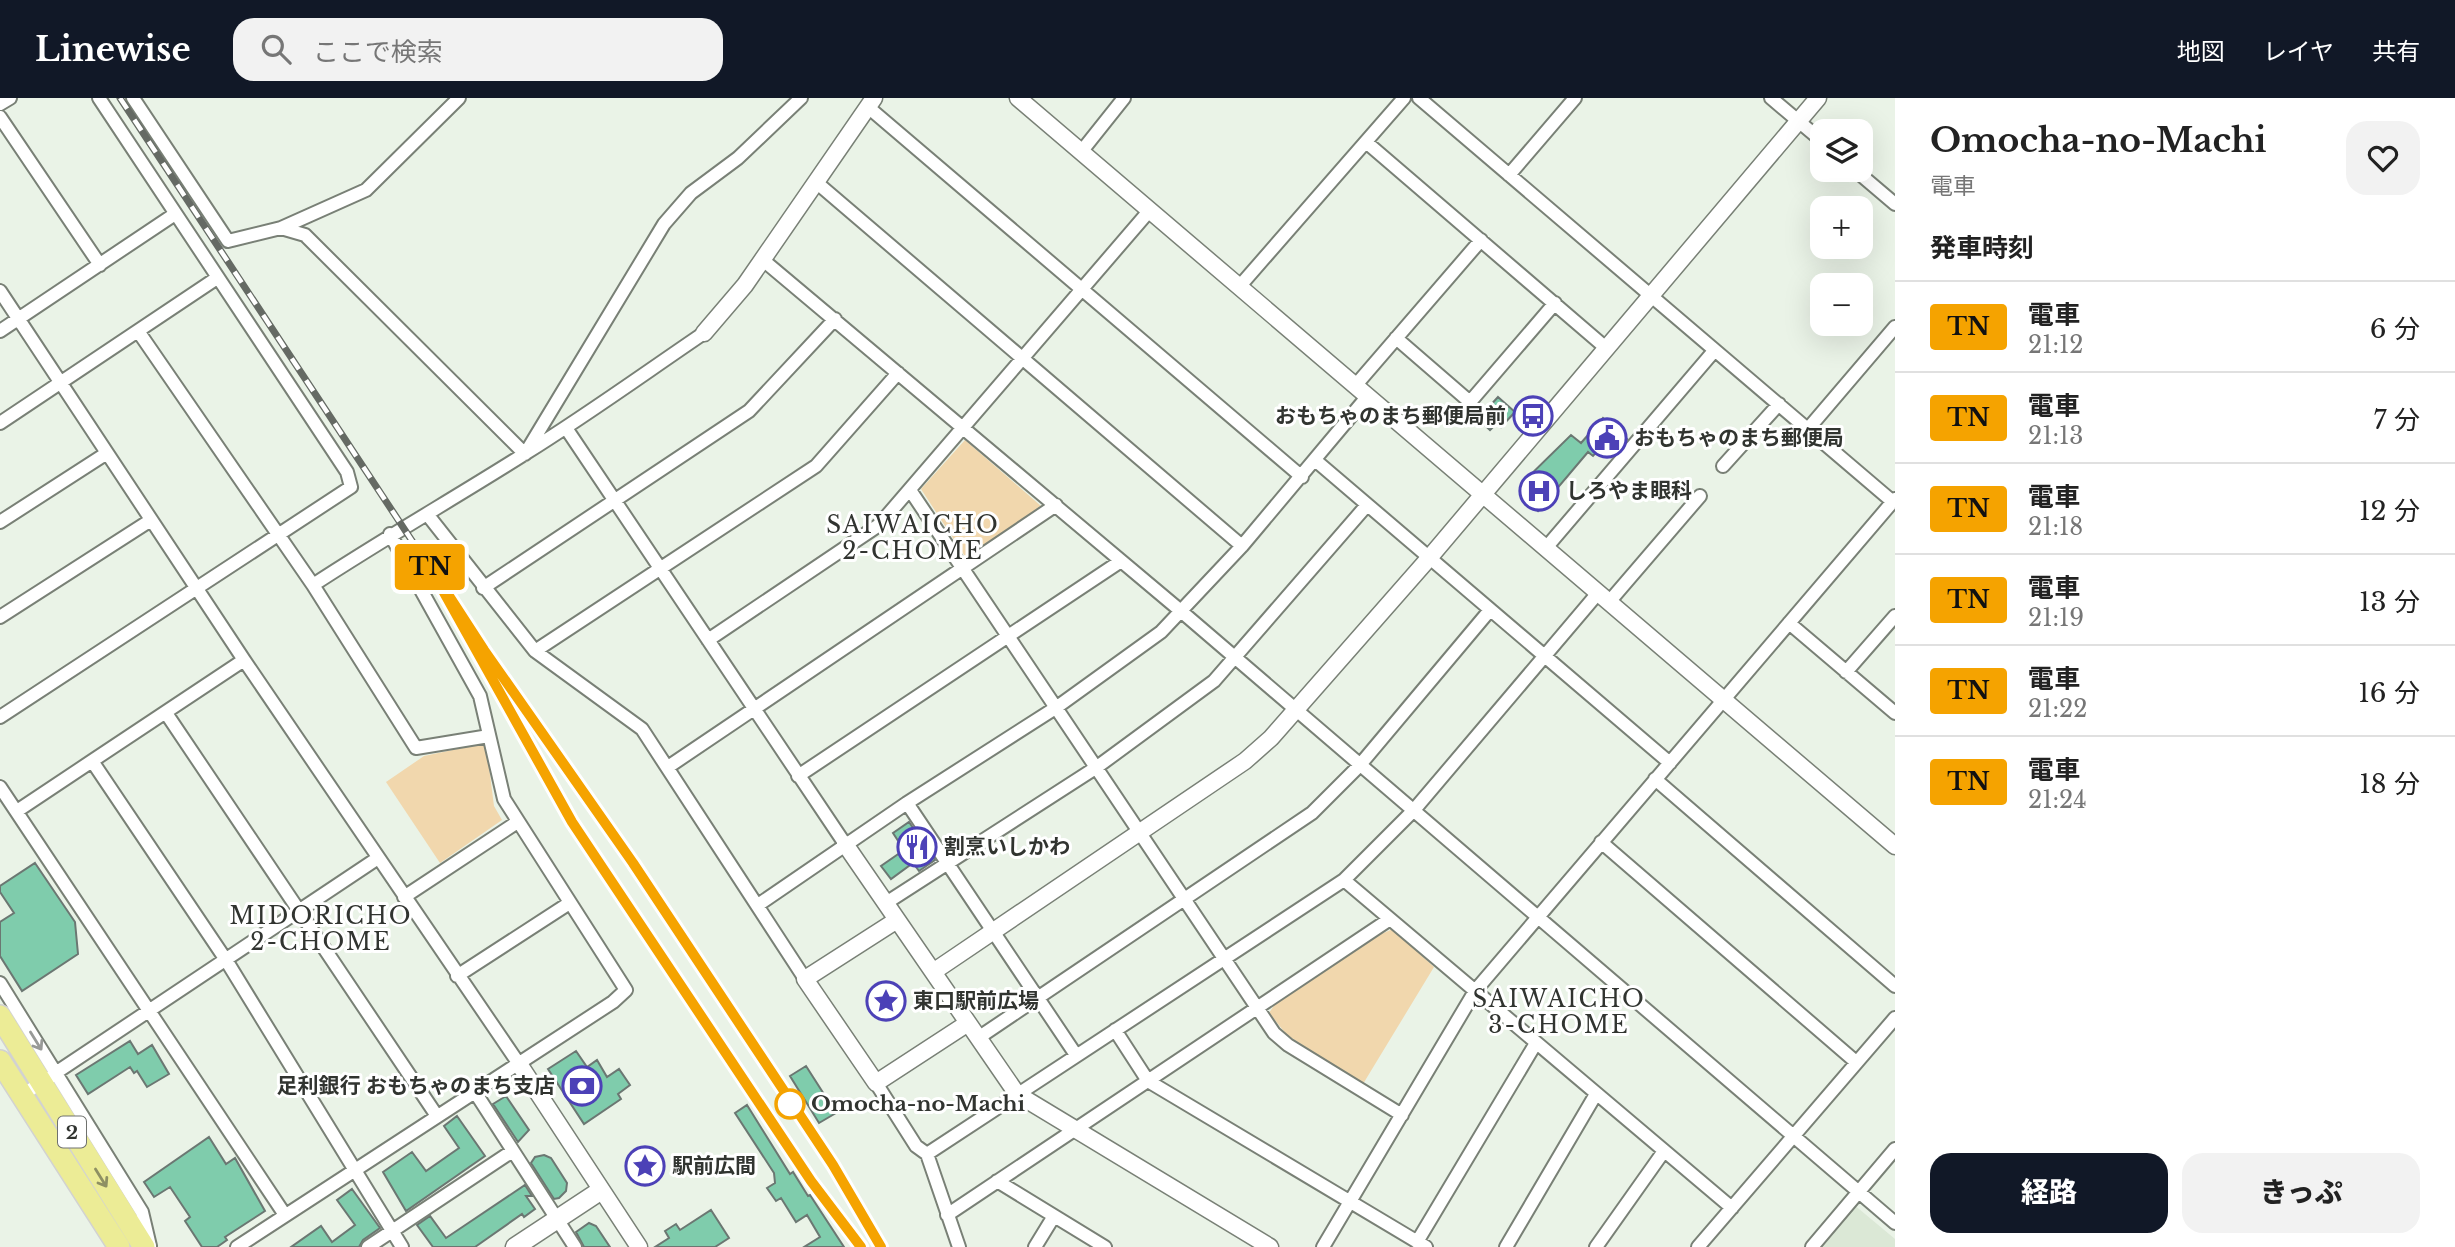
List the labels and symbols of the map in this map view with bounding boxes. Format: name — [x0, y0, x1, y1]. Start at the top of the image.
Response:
bus stop icon: おもちゃのまち郵便局前 — [1512, 395, 1554, 437]
place label: おもちゃのまち郵便局前 — [1275, 403, 1506, 429]
public building icon: おもちゃのまち郵便局 — [1586, 417, 1628, 459]
place label: おもちゃのまち郵便局 — [1634, 425, 1844, 451]
hospital icon: しろやま眼科 — [1518, 470, 1560, 512]
place label: しろやま眼科 — [1566, 478, 1692, 504]
district label: SAIWAICHO 2-CHOME — [826, 511, 1000, 565]
line badge: TN — [398, 544, 462, 590]
restaurant icon: 割烹いしかわ — [896, 826, 938, 868]
place label: 割烹いしかわ — [944, 834, 1070, 860]
district label: MIDORICHO 2-CHOME — [230, 902, 412, 956]
place icon: 東口駅前広場 — [865, 980, 907, 1022]
district label: SAIWAICHO 3-CHOME — [1472, 985, 1646, 1039]
place label: 東口駅前広場 — [913, 988, 1039, 1014]
one-way arrow — [29, 1031, 44, 1050]
bank icon: 足利銀行 おもちゃのまち支店 — [561, 1065, 603, 1107]
place label: 足利銀行 おもちゃのまち支店 — [276, 1073, 555, 1099]
marker: Omocha-no-Machi — [775, 1089, 805, 1119]
place label: Omocha-no-Machi — [811, 1091, 1026, 1117]
road number: 2 — [58, 1116, 86, 1148]
place icon: 駅前広間 — [624, 1145, 666, 1187]
place label: 駅前広間 — [672, 1153, 756, 1179]
one-way arrow — [94, 1167, 108, 1187]

